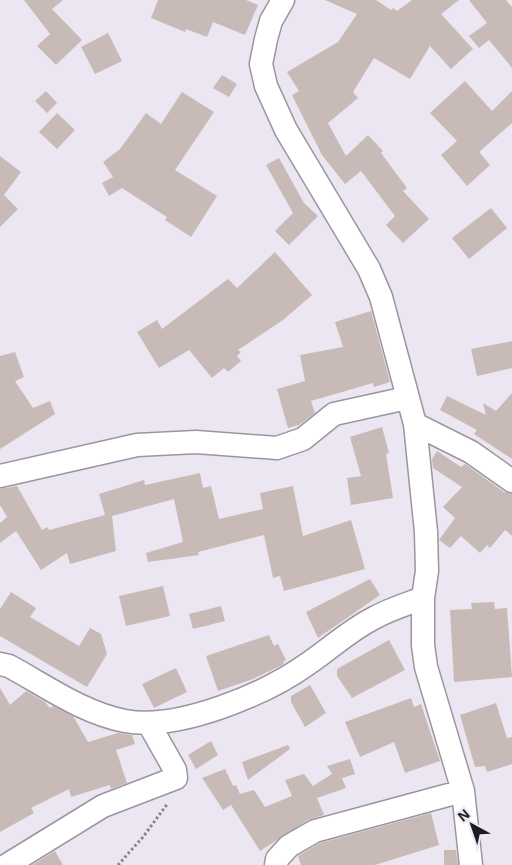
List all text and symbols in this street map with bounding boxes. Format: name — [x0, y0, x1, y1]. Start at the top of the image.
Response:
north arrow — [447, 800, 497, 850]
text: N — [455, 806, 473, 824]

